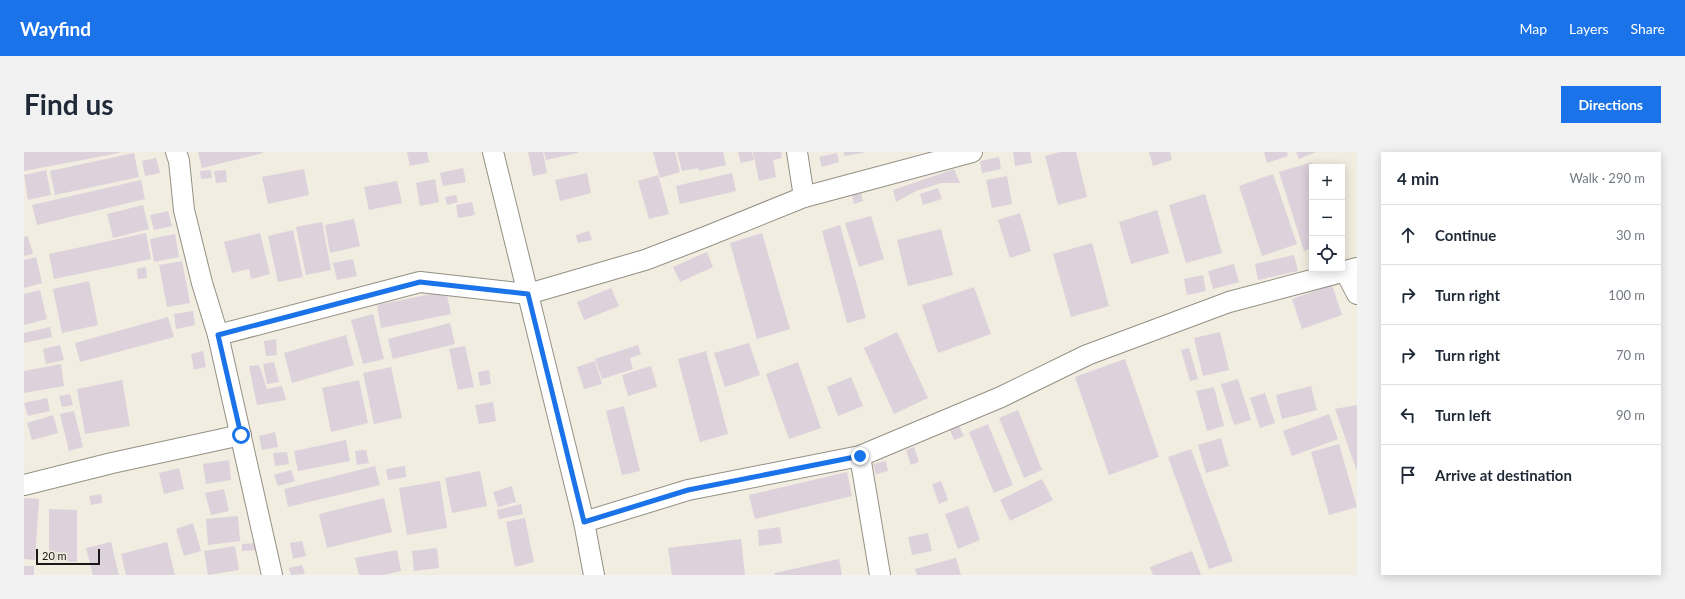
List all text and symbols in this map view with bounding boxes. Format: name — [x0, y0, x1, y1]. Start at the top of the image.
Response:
text: Wayfind — [20, 17, 91, 40]
text: Map — [1519, 20, 1547, 37]
text: Layers — [1569, 20, 1609, 37]
text: Share — [1631, 20, 1665, 37]
button: Directions — [1561, 86, 1661, 123]
text: Find us — [24, 87, 114, 121]
map controls — [1309, 164, 1345, 272]
button: + — [1309, 164, 1345, 200]
text: 4 min — [1397, 168, 1439, 189]
text: Walk · 290 m — [1569, 170, 1645, 186]
button: − — [1309, 200, 1345, 236]
icon: ahead — [1397, 224, 1419, 246]
text: Continue — [1435, 226, 1496, 244]
text: 30 m — [1616, 227, 1645, 243]
button: locate — [1309, 236, 1345, 272]
icon: right — [1397, 284, 1419, 306]
text: Turn right — [1435, 286, 1500, 304]
text: 100 m — [1608, 287, 1645, 303]
icon: right — [1397, 344, 1419, 366]
text: Turn right — [1435, 346, 1500, 364]
text: 70 m — [1616, 347, 1645, 363]
icon: left — [1397, 404, 1419, 426]
text: Turn left — [1435, 406, 1491, 424]
text: 90 m — [1616, 407, 1645, 423]
route start — [232, 426, 250, 444]
route end — [851, 447, 869, 465]
icon: arrive — [1397, 464, 1419, 486]
text: Arrive at destination — [1435, 466, 1572, 484]
scale bar — [36, 547, 100, 566]
text: 20 m — [42, 549, 67, 562]

